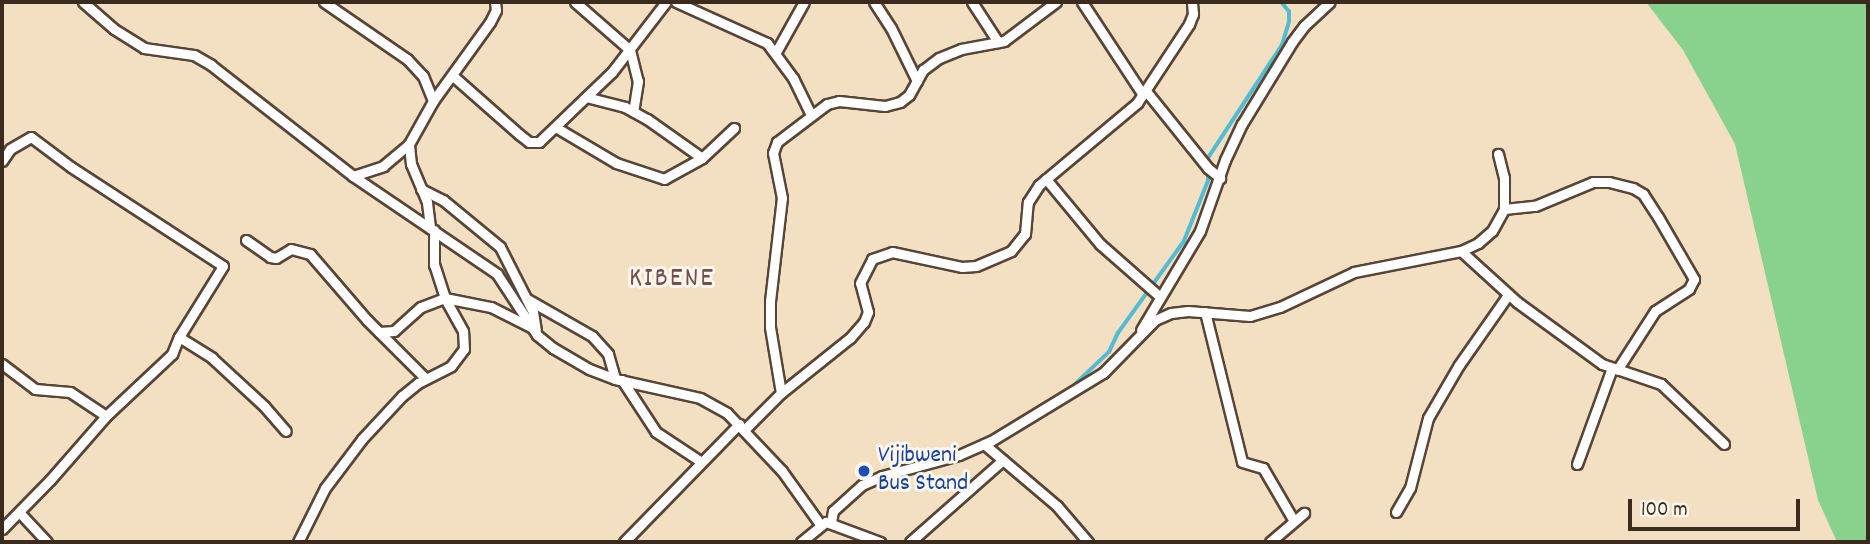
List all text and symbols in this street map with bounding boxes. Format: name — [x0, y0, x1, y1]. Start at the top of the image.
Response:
district label: KIBENE — [630, 263, 714, 297]
place label: Vijibweni Bus Stand — [878, 443, 968, 499]
marker: Vijibweni Bus Stand — [856, 463, 872, 479]
scale bar — [1632, 484, 1804, 528]
text: 100 m — [1641, 496, 1688, 526]

